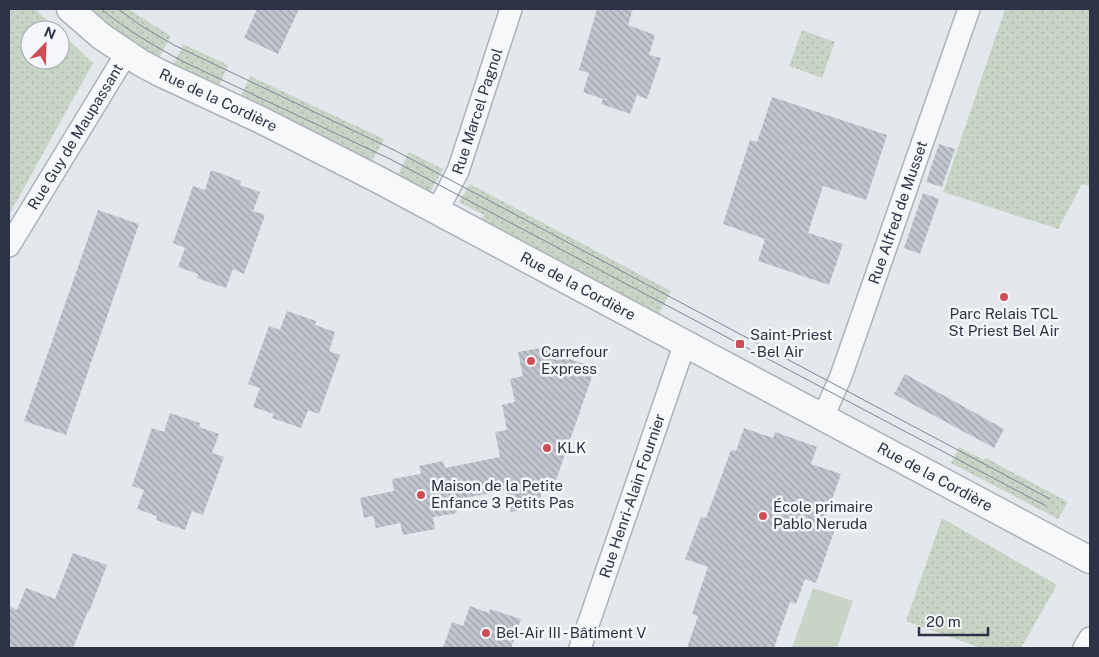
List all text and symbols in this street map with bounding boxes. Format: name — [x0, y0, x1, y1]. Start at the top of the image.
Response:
north arrow — [20, 20, 70, 70]
text: N — [42, 24, 58, 43]
street label: Rue Marcel Pagnol — [449, 46, 506, 176]
street label: Rue Guy de Maupassant — [24, 60, 126, 213]
street label: Rue de la Cordière — [157, 65, 280, 135]
street label: Rue Alfred de Musset — [865, 138, 930, 286]
street label: Rue de la Cordière — [518, 248, 639, 323]
marker: Parc Relais TCL St Priest Bel Air — [998, 291, 1010, 303]
place label: Parc Relais TCL St Priest Bel Air — [949, 305, 1060, 339]
place label: Saint-Priest - Bel Air — [750, 326, 833, 360]
marker: Saint-Priest - Bel Air — [734, 338, 746, 350]
place label: Carrefour Express — [541, 343, 608, 377]
marker: Carrefour Express — [525, 355, 537, 367]
street label: Rue Henri-Alain Fournier — [596, 411, 668, 580]
place label: KLK — [557, 439, 586, 456]
street label: Rue de la Cordière — [875, 439, 996, 514]
marker: KLK — [541, 442, 553, 454]
place label: Maison de la Petite Enfance 3 Petits Pas — [431, 477, 574, 511]
marker: Maison de la Petite Enfance 3 Petits Pas — [415, 489, 427, 501]
place label: École primaire Pablo Neruda — [773, 498, 873, 532]
marker: École primaire Pablo Neruda — [757, 510, 769, 522]
scale bar — [919, 604, 988, 636]
text: 20 m — [926, 613, 961, 630]
place label: Bel-Air III - Bâtiment V — [496, 624, 646, 641]
marker: Bel-Air III - Bâtiment V — [480, 627, 492, 639]

